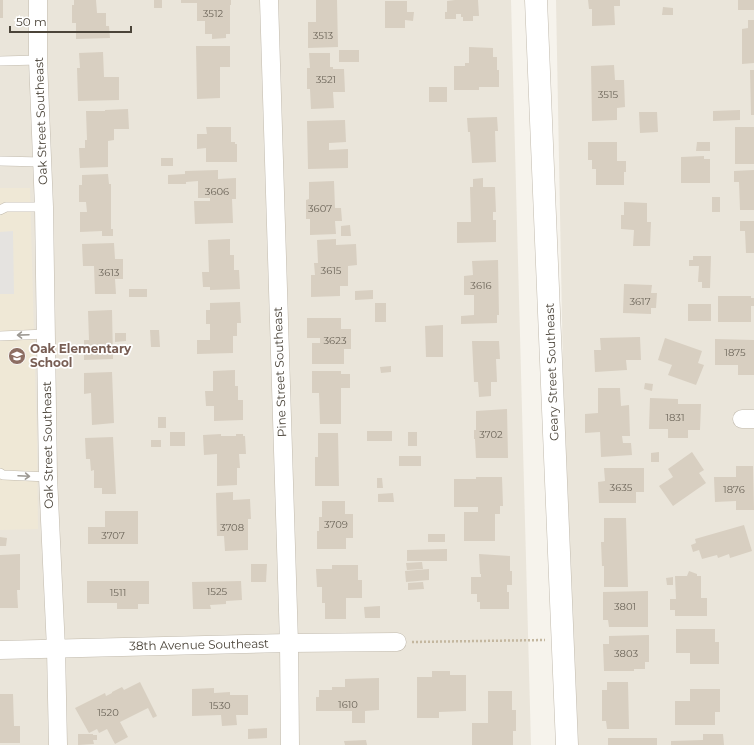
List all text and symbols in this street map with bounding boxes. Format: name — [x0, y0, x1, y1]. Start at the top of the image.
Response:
house number: 3512 — [203, 7, 224, 20]
scale bar — [10, 8, 131, 34]
text: 50 m — [16, 14, 47, 29]
house number: 3513 — [313, 29, 334, 42]
street label: Oak Street Southeast — [31, 57, 50, 185]
house number: 3521 — [316, 73, 336, 86]
house number: 3515 — [598, 88, 619, 101]
house number: 3606 — [205, 185, 229, 198]
house number: 3607 — [308, 202, 332, 215]
house number: 3615 — [321, 264, 342, 277]
house number: 3613 — [99, 266, 120, 279]
house number: 3616 — [470, 279, 492, 292]
house number: 3617 — [629, 295, 651, 308]
street label: Geary Street Southeast — [542, 303, 561, 441]
street label: Pine Street Southeast — [270, 306, 289, 438]
one-way arrow — [17, 331, 30, 338]
house number: 3623 — [323, 334, 347, 347]
place label: Oak Elementary School — [30, 341, 132, 370]
school or university icon: Oak Elementary School — [7, 346, 27, 366]
house number: 1875 — [724, 346, 746, 359]
street label: Oak Street Southeast — [39, 381, 56, 509]
house number: 1831 — [665, 411, 685, 424]
house number: 3702 — [479, 428, 503, 441]
one-way arrow — [17, 472, 30, 479]
house number: 3635 — [610, 481, 633, 494]
house number: 1876 — [723, 483, 745, 496]
house number: 3709 — [324, 518, 348, 531]
house number: 3708 — [220, 521, 244, 534]
house number: 3707 — [101, 529, 125, 542]
house number: 1525 — [207, 585, 228, 598]
house number: 1511 — [110, 586, 126, 599]
house number: 3801 — [614, 600, 636, 613]
street label: 38th Avenue Southeast — [129, 636, 269, 653]
house number: 3803 — [614, 647, 638, 660]
house number: 1610 — [338, 698, 358, 711]
house number: 1530 — [209, 699, 231, 712]
house number: 1520 — [97, 706, 119, 719]

